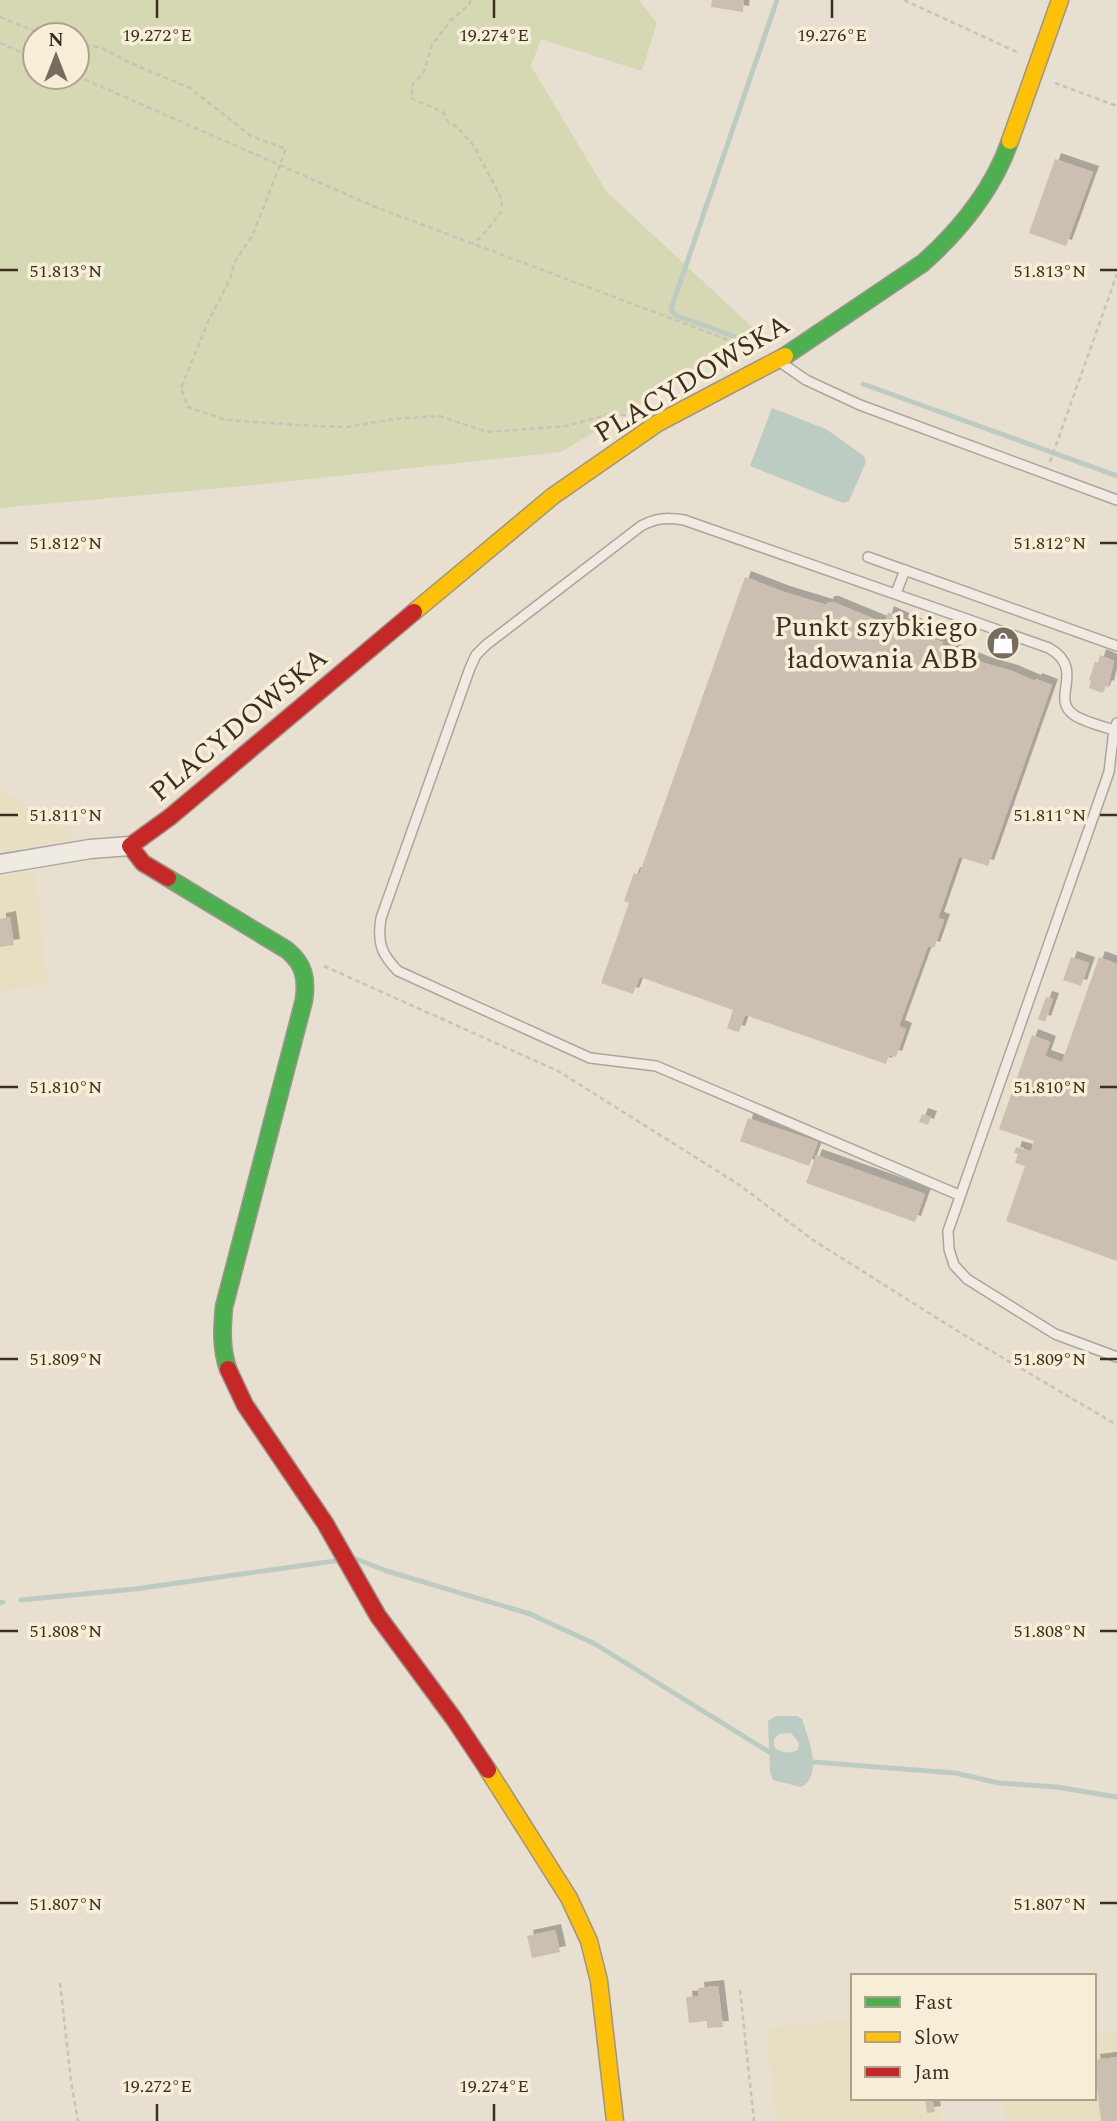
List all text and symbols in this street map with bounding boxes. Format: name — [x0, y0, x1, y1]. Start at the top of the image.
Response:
north arrow — [21, 21, 91, 91]
text: 19.272°E — [122, 22, 192, 49]
text: 19.274°E — [459, 22, 529, 49]
text: 19.276°E — [797, 22, 867, 49]
text: N — [48, 26, 64, 55]
text: 51.813°N — [30, 258, 102, 285]
text: 51.813°N — [1014, 258, 1086, 285]
street label: PLACYDOWSKA — [586, 303, 798, 455]
text: 51.812°N — [30, 530, 102, 557]
text: 51.812°N — [1014, 530, 1086, 557]
place label: Punkt szybkiego ładowania ABB — [774, 606, 978, 681]
shop icon: Punkt szybkiego ładowania ABB — [984, 624, 1022, 662]
street label: PLACYDOWSKA — [140, 637, 338, 813]
text: 51.811°N — [30, 802, 102, 829]
text: 51.811°N — [1014, 802, 1086, 829]
text: 51.810°N — [30, 1074, 102, 1101]
text: 51.810°N — [1014, 1074, 1086, 1101]
text: 51.809°N — [30, 1346, 102, 1373]
text: 51.809°N — [1014, 1346, 1086, 1373]
text: 51.808°N — [30, 1618, 102, 1645]
text: 51.808°N — [1014, 1618, 1086, 1645]
text: 51.807°N — [30, 1891, 102, 1918]
text: 51.807°N — [1014, 1891, 1086, 1918]
legend — [851, 1974, 1096, 2100]
text: Fast — [914, 1987, 953, 2019]
text: Slow — [914, 2022, 960, 2054]
text: Jam — [914, 2057, 950, 2089]
text: 19.272°E — [122, 2073, 192, 2100]
text: 19.274°E — [459, 2073, 529, 2100]

